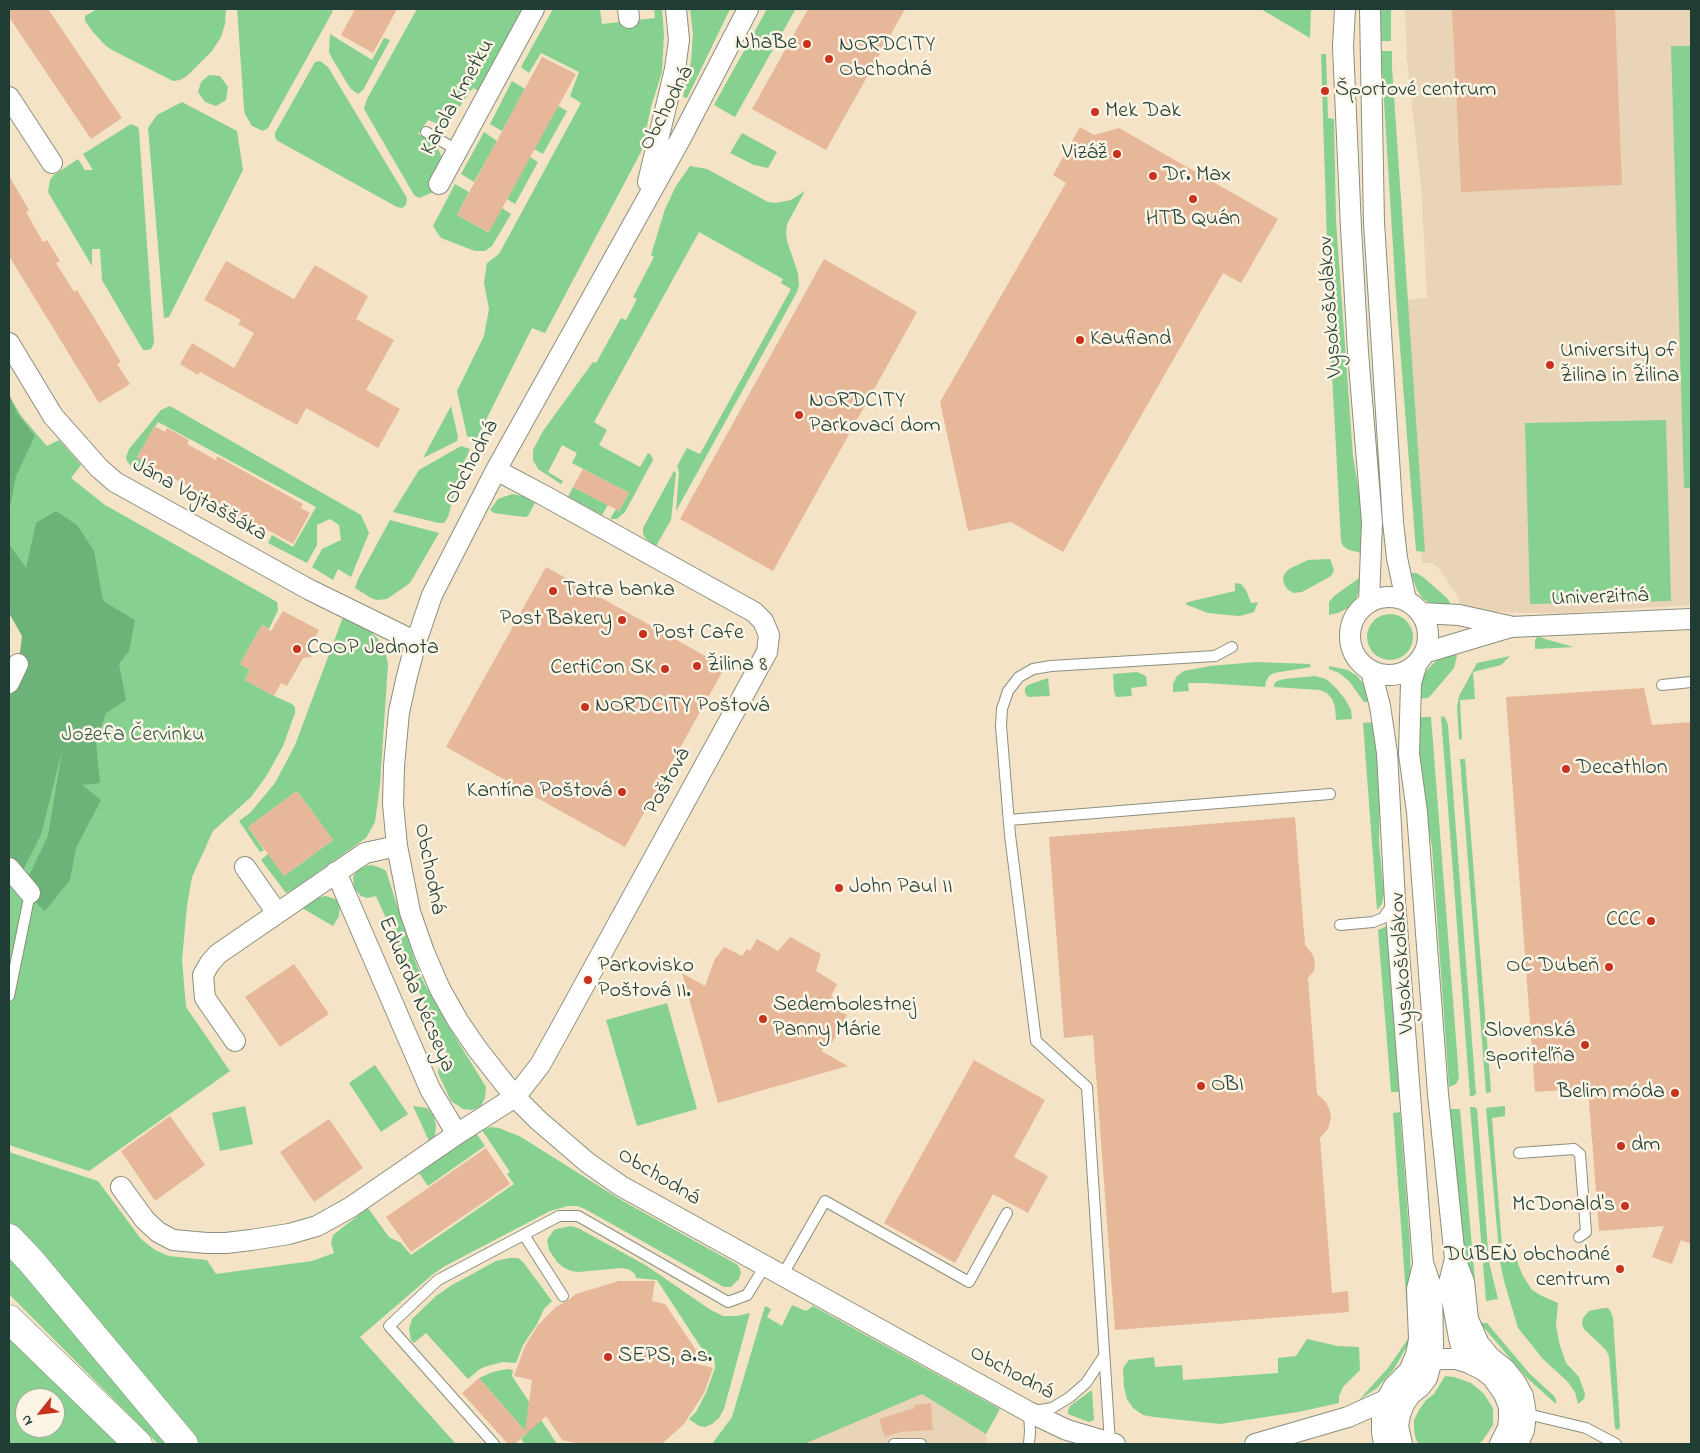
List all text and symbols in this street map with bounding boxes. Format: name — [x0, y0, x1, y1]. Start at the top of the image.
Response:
place label: NhaBe — [735, 31, 797, 57]
place label: NORDCITY Obchodná — [839, 33, 935, 84]
street label: Karola Kmeťku — [416, 35, 502, 161]
marker: NhaBe — [801, 38, 813, 50]
marker: NORDCITY Obchodná — [823, 53, 835, 65]
street label: Obchodná — [635, 62, 701, 156]
place label: Športové centrum — [1335, 78, 1496, 104]
marker: Športové centrum — [1319, 85, 1331, 97]
place label: Mek Dak — [1105, 99, 1181, 125]
marker: Mek Dak — [1089, 106, 1101, 118]
place label: Vizáž — [1062, 141, 1107, 167]
marker: Vizáž — [1111, 148, 1123, 160]
place label: Dr. Max — [1163, 163, 1231, 189]
marker: Dr. Max — [1147, 170, 1159, 182]
marker: HTB Quán — [1187, 193, 1199, 205]
place label: HTB Quán — [1146, 207, 1240, 233]
street label: Vysokoškolákov — [1314, 235, 1350, 379]
place label: Kaufland — [1090, 327, 1171, 353]
marker: Kaufland — [1074, 334, 1086, 346]
place label: University of Žilina in Žilina — [1560, 339, 1679, 391]
marker: University of Žilina in Žilina — [1544, 359, 1556, 371]
place label: NORDCITY Parkovací dom — [809, 389, 941, 441]
marker: NORDCITY Parkovací dom — [793, 409, 805, 421]
street label: Obchodná — [440, 416, 506, 510]
street label: Jána Vojtaššáka — [127, 453, 271, 549]
place label: Tatra banka — [563, 578, 675, 604]
street label: Univerzitná — [1551, 584, 1649, 614]
marker: Tatra banka — [547, 585, 559, 597]
place label: Post Bakery — [500, 607, 612, 633]
marker: Post Bakery — [616, 614, 628, 626]
place label: Post Cafe — [653, 621, 744, 647]
marker: Post Cafe — [637, 628, 649, 640]
place label: COOP Jednota — [307, 636, 439, 662]
marker: COOP Jednota — [291, 643, 303, 655]
place label: Žilina 8 — [707, 653, 768, 679]
place label: CertiCon SK — [550, 656, 655, 682]
marker: Žilina 8 — [691, 660, 703, 672]
marker: CertiCon SK — [659, 663, 671, 675]
place label: NORDCITY Poštová — [595, 694, 769, 720]
marker: NORDCITY Poštová — [579, 701, 591, 713]
park label: Jozefa Červinku — [61, 723, 205, 749]
street label: Poštová — [640, 744, 698, 820]
place label: Decathlon — [1576, 756, 1667, 782]
marker: Decathlon — [1560, 763, 1572, 775]
place label: Kantína Poštová — [467, 779, 612, 805]
marker: Kantína Poštová — [616, 786, 628, 798]
street label: Obchodná — [406, 821, 450, 917]
place label: John Paul II — [849, 875, 953, 901]
marker: John Paul II — [833, 882, 845, 894]
street label: Vysokoškolákov — [1386, 891, 1422, 1035]
place label: CCC — [1606, 908, 1641, 934]
street label: Eduarda Nécseya — [370, 913, 460, 1077]
marker: CCC — [1645, 915, 1657, 927]
place label: Parkovisko Poštová II. — [598, 954, 694, 1006]
place label: OC Dubeň — [1506, 954, 1599, 980]
marker: OC Dubeň — [1603, 961, 1615, 973]
marker: Parkovisko Poštová II. — [582, 974, 594, 986]
place label: Sedembolestnej Panny Márie — [773, 993, 916, 1044]
marker: Sedembolestnej Panny Márie — [757, 1013, 769, 1025]
place label: Slovenská sporiteľňa — [1484, 1019, 1575, 1070]
marker: Slovenská sporiteľňa — [1579, 1039, 1591, 1051]
place label: OBI — [1211, 1073, 1244, 1099]
marker: OBI — [1195, 1080, 1207, 1092]
place label: Belim móda — [1557, 1080, 1665, 1106]
marker: Belim móda — [1669, 1087, 1681, 1099]
place label: dm — [1631, 1133, 1660, 1159]
marker: dm — [1615, 1140, 1627, 1152]
street label: Obchodná — [612, 1143, 704, 1213]
place label: McDonald's — [1512, 1193, 1615, 1219]
marker: McDonald's — [1619, 1200, 1631, 1212]
place label: DUBEŇ obchodné centrum — [1444, 1243, 1610, 1294]
marker: DUBEŇ obchodné centrum — [1614, 1263, 1626, 1275]
street label: Obchodná — [964, 1341, 1058, 1407]
place label: SEPS, a.s. — [618, 1344, 712, 1370]
marker: SEPS, a.s. — [602, 1351, 614, 1363]
north arrow — [15, 1388, 65, 1438]
text: N — [16, 1411, 39, 1429]

